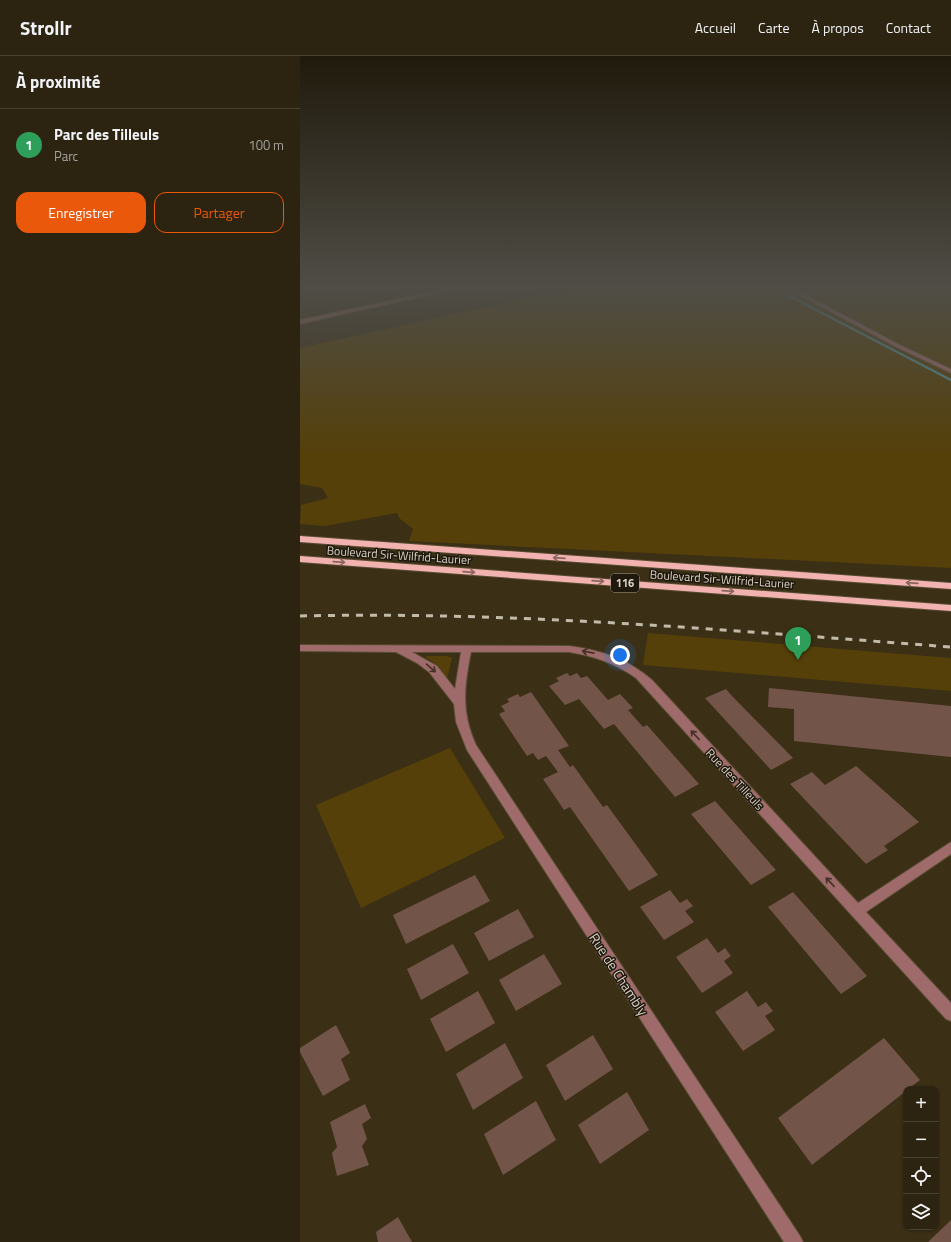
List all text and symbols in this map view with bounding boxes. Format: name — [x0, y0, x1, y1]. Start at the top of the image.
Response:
text: Strollr — [20, 13, 72, 42]
text: Accueil — [695, 17, 736, 38]
text: Carte — [758, 17, 790, 38]
text: À propos — [812, 17, 864, 38]
text: Contact — [886, 17, 931, 38]
text: À proximité — [16, 69, 100, 95]
text: Parc des Tilleuls — [54, 123, 159, 146]
text: 1 — [25, 135, 33, 155]
text: 100 m — [248, 135, 284, 155]
text: Parc — [54, 146, 78, 166]
button: Enregistrer — [16, 192, 146, 233]
button: Partager — [154, 192, 284, 233]
street label: Boulevard Sir-Wilfrid-Laurier — [326, 540, 472, 570]
one-way arrow — [553, 554, 566, 561]
one-way arrow — [332, 559, 345, 566]
street label: Boulevard Sir-Wilfrid-Laurier — [649, 564, 795, 594]
one-way arrow — [462, 568, 475, 575]
road number: 116 — [611, 574, 639, 592]
one-way arrow — [591, 578, 604, 585]
one-way arrow — [906, 580, 919, 587]
one-way arrow — [721, 588, 734, 595]
pin: 1 — [785, 627, 811, 660]
your location — [610, 645, 630, 665]
one-way arrow — [582, 647, 595, 655]
one-way arrow — [426, 664, 436, 673]
one-way arrow — [690, 730, 700, 740]
street label: Rue des Tilleuls — [701, 744, 769, 814]
one-way arrow — [826, 877, 835, 887]
street label: Rue de Chambly — [584, 928, 654, 1020]
map controls — [903, 1086, 939, 1230]
button: + — [903, 1086, 939, 1122]
button: − — [903, 1122, 939, 1158]
button: locate — [903, 1158, 939, 1194]
button: layers — [903, 1194, 939, 1230]

